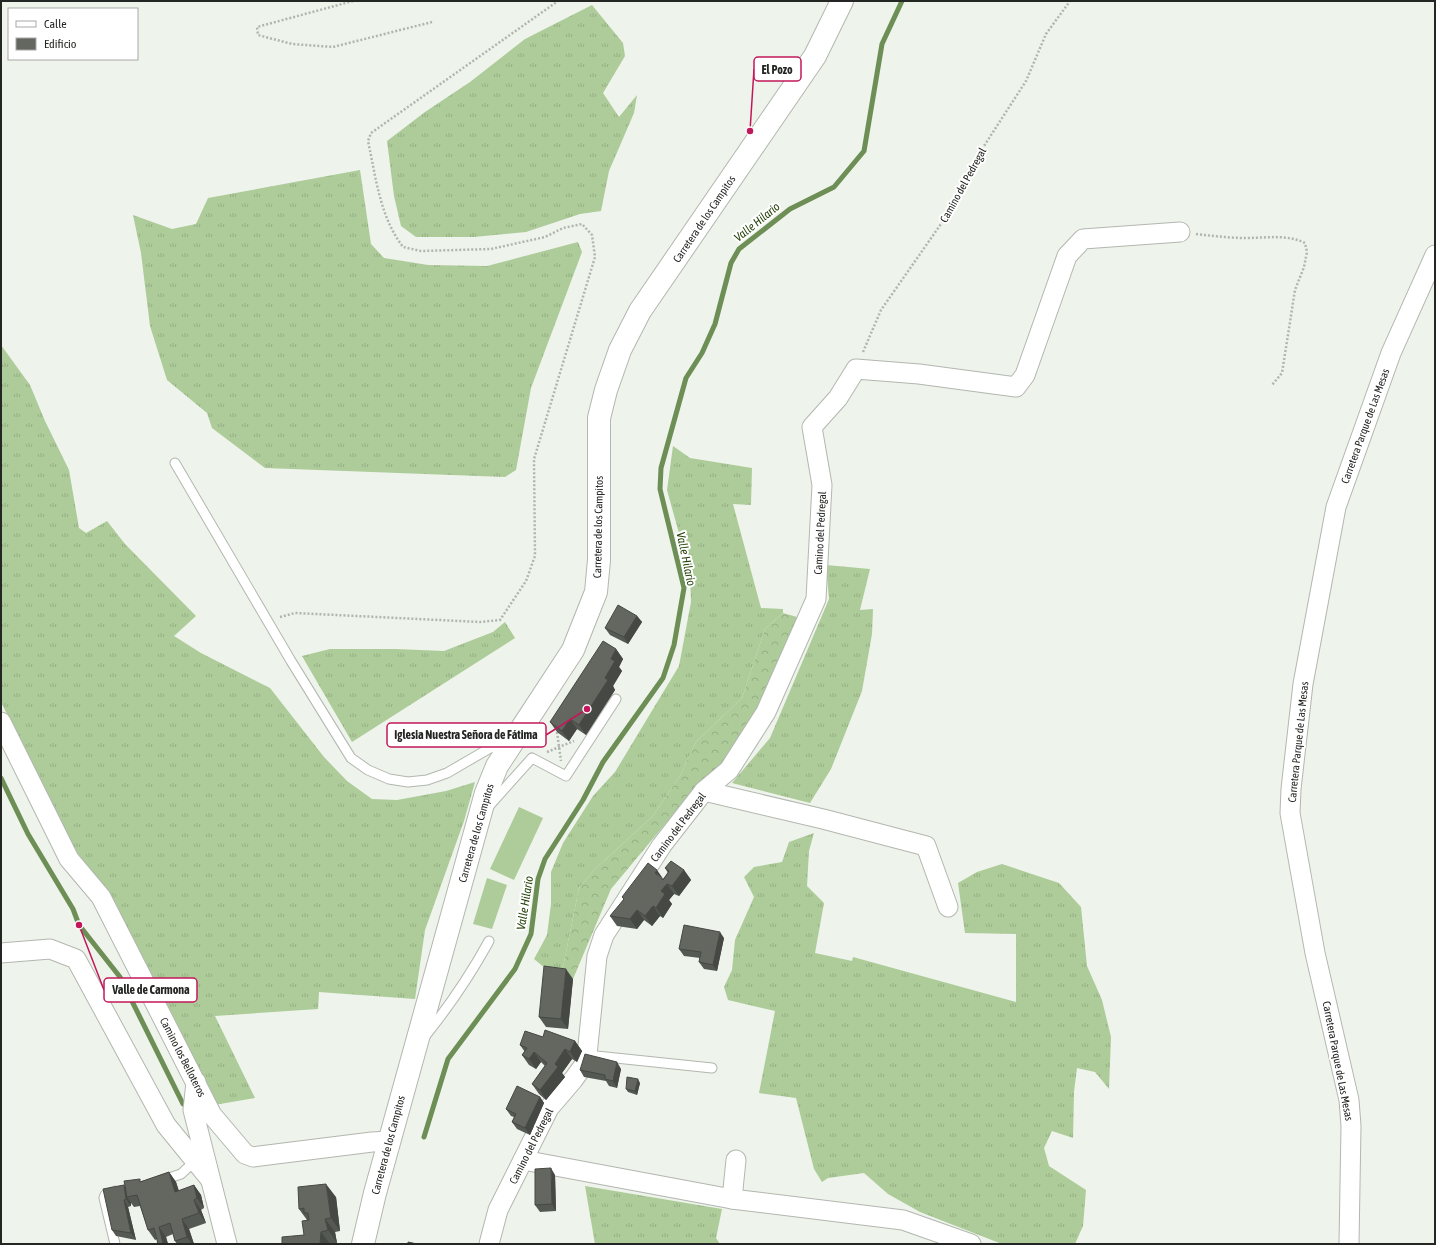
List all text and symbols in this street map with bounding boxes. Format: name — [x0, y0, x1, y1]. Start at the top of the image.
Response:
legend — [8, 8, 138, 60]
text: Calle — [44, 17, 67, 31]
text: Edificio — [44, 37, 77, 51]
callout: El Pozo — [754, 57, 801, 81]
text: El Pozo — [761, 63, 793, 77]
street label: Camino del Pedregal — [938, 146, 988, 224]
street label: Carretera de los Campitos — [670, 173, 738, 265]
water label: Valle Hilario — [731, 199, 783, 245]
street label: Carretera Parque de Las Mesas — [1339, 367, 1391, 485]
street label: Carretera de los Campitos — [591, 476, 605, 578]
street label: Camino del Pedregal — [812, 491, 828, 575]
water label: Valle Hilario — [673, 531, 699, 588]
street label: Carretera Parque de Las Mesas — [1286, 681, 1310, 803]
callout: Iglesia Nuestra Señora de Fátima — [387, 723, 546, 747]
text: Iglesia Nuestra Señora de Fátima — [394, 728, 538, 742]
street label: Carretera de los Campitos — [456, 782, 496, 884]
street label: Camino del Pedregal — [648, 790, 708, 864]
water label: Valle Hilario — [514, 875, 536, 931]
callout: Valle de Carmona — [104, 978, 197, 1002]
text: Valle de Carmona — [111, 983, 190, 997]
street label: Carretera Parque de Las Mesas — [1321, 1000, 1356, 1122]
street label: Camino los Belloteros — [158, 1015, 208, 1099]
street label: Carretera de los Campitos — [369, 1094, 407, 1196]
street label: Camino del Pedregal — [507, 1106, 555, 1186]

